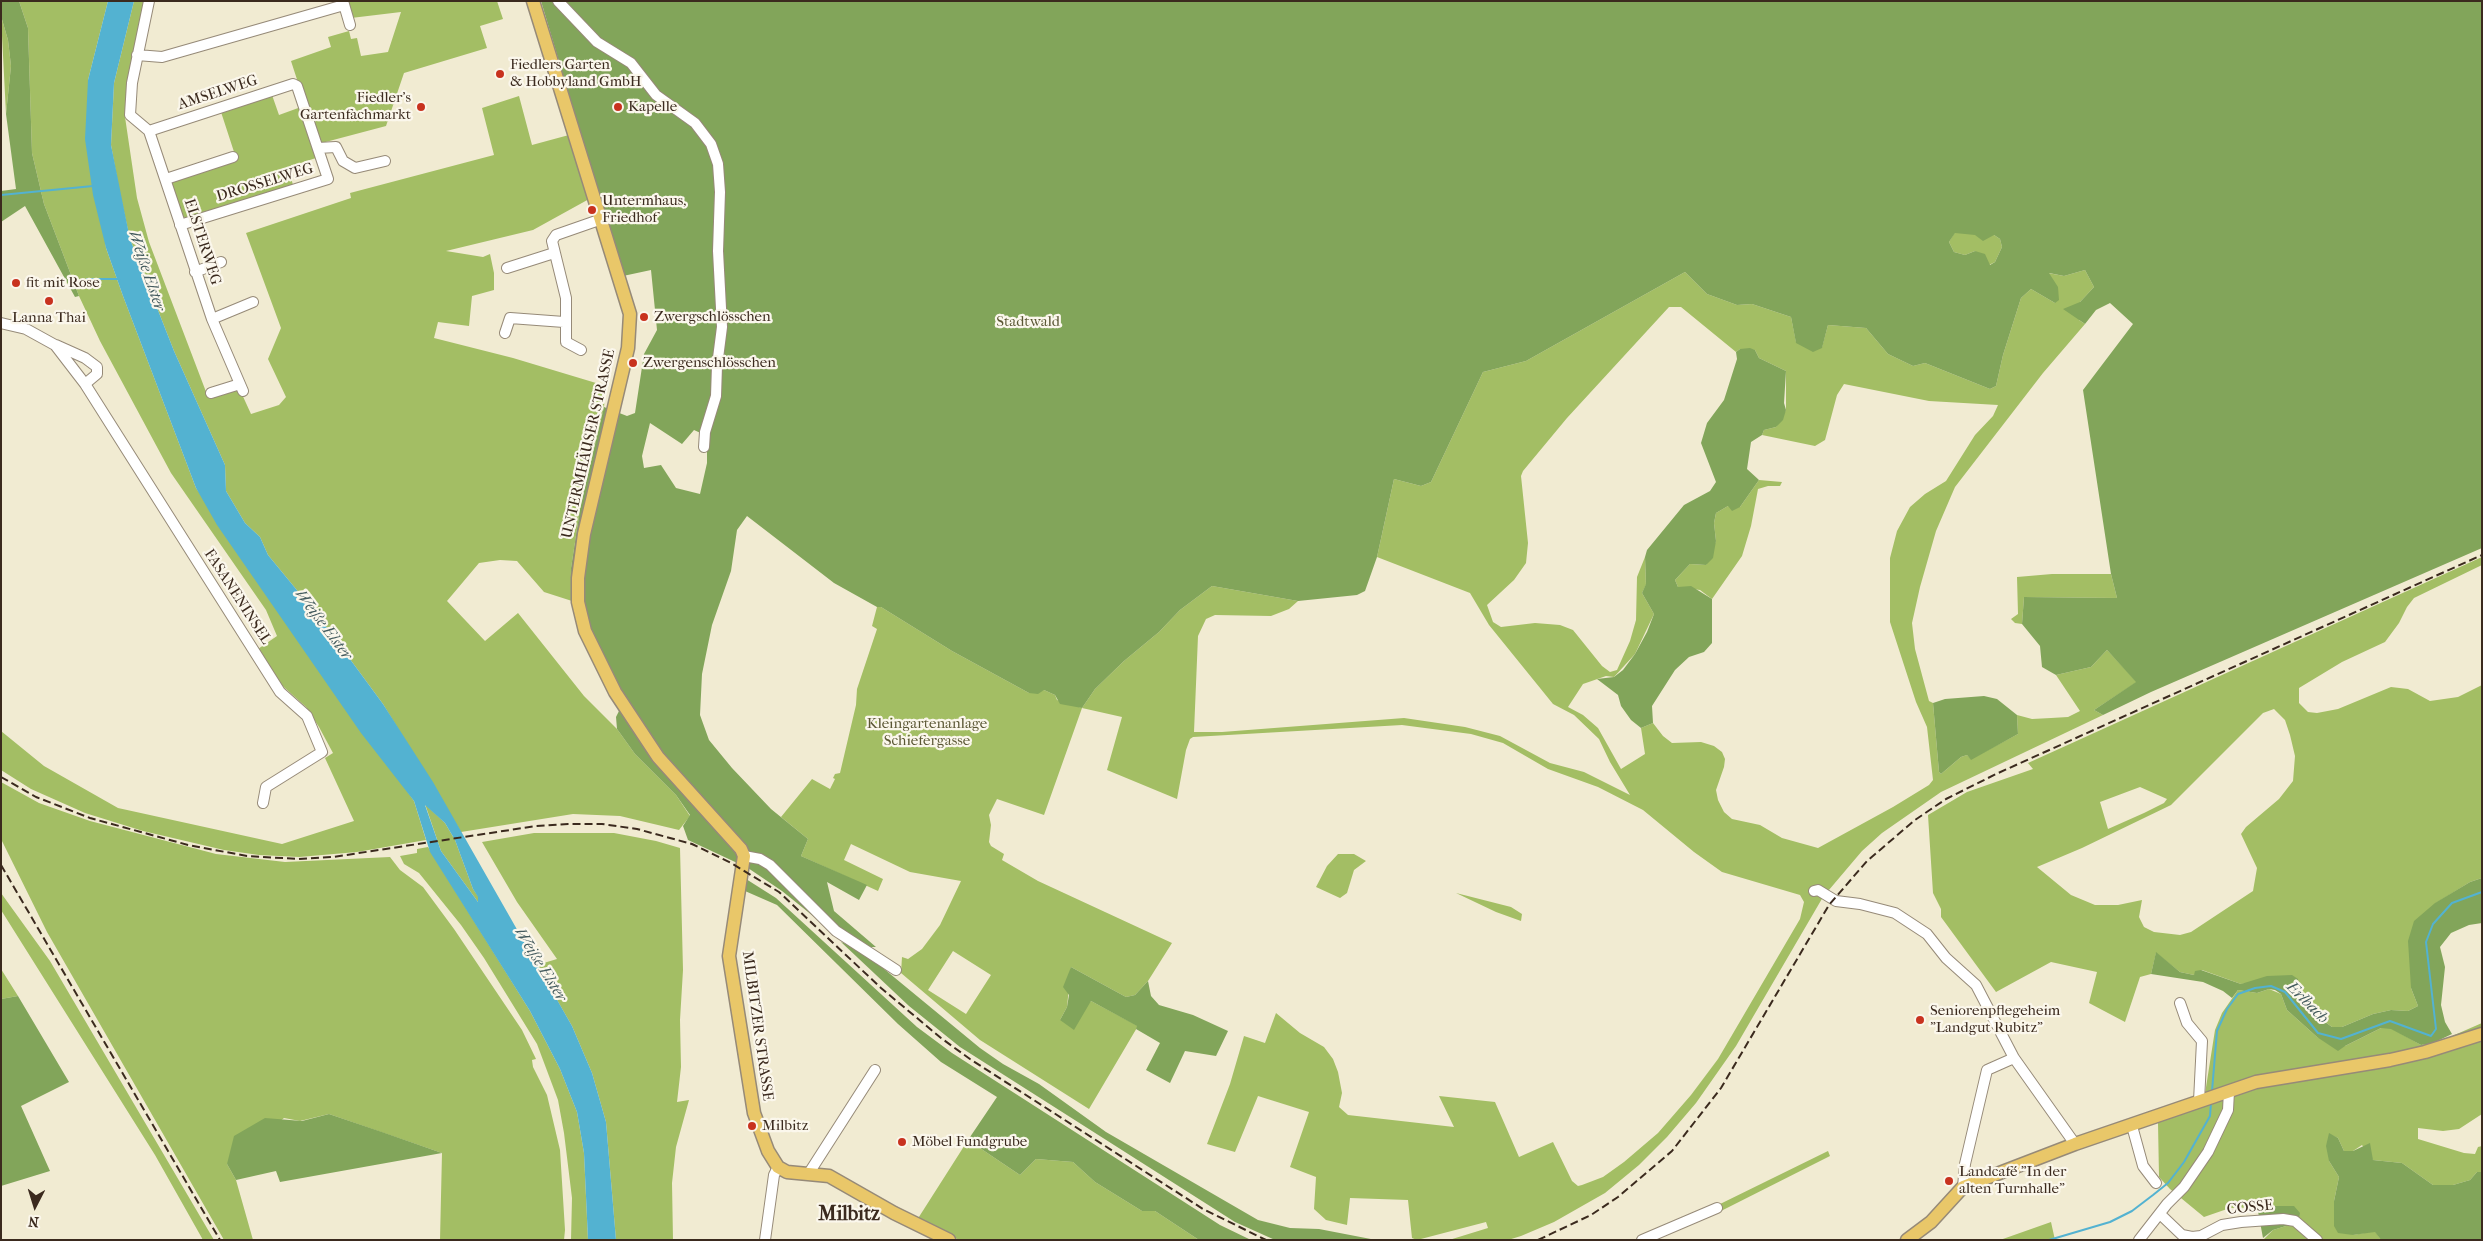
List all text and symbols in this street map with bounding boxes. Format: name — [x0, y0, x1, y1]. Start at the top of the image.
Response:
place label: Fiedlers Garten & Hobbyland GmbH — [510, 56, 642, 91]
marker: Fiedlers Garten & Hobbyland GmbH — [494, 68, 506, 80]
street label: AMSELWEG — [176, 72, 260, 114]
place label: Fiedler's Gartenfachmarkt — [300, 89, 411, 124]
place label: Kapelle — [628, 98, 677, 116]
marker: Fiedler's Gartenfachmarkt — [415, 101, 427, 113]
marker: Kapelle — [612, 101, 624, 113]
street label: DROSSELWEG — [214, 160, 316, 206]
place label: Untermhaus, Friedhof — [602, 192, 686, 227]
street label: ELSTERWEG — [180, 197, 224, 287]
marker: Untermhaus, Friedhof — [586, 204, 598, 216]
water label: Weiße Elster — [123, 228, 169, 314]
place label: fit mit Rose — [26, 274, 100, 292]
marker: fit mit Rose — [10, 277, 22, 289]
marker: Lanna Thai — [43, 295, 55, 307]
place label: Zwergschlösschen — [654, 308, 771, 326]
place label: Lanna Thai — [12, 309, 86, 327]
marker: Zwergschlösschen — [638, 311, 650, 323]
park label: Stadtwald — [996, 313, 1060, 331]
street label: UNTERMHÄUSER STRASSE — [558, 348, 620, 540]
place label: Zwergenschlösschen — [643, 354, 776, 372]
marker: Zwergenschlösschen — [627, 357, 639, 369]
street label: FASANENINSEL — [199, 546, 275, 648]
water label: Weiße Elster — [290, 586, 356, 664]
park label: Kleingartenanlage Schiefergasse — [867, 715, 987, 750]
water label: Weiße Elster — [510, 924, 570, 1006]
street label: MILBITZER STRASSE — [738, 950, 776, 1102]
water label: Erlbach — [2282, 978, 2332, 1028]
place label: Seniorenpflegeheim "Landgut Rubitz" — [1930, 1002, 2060, 1037]
marker: Seniorenpflegeheim "Landgut Rubitz" — [1914, 1014, 1926, 1026]
place label: Milbitz — [762, 1117, 808, 1135]
marker: Milbitz — [746, 1120, 758, 1132]
place label: Möbel Fundgrube — [912, 1133, 1027, 1151]
marker: Möbel Fundgrube — [896, 1136, 908, 1148]
place label: Landcafé "In der alten Turnhalle" — [1959, 1163, 2066, 1198]
marker: Landcafé "In der alten Turnhalle" — [1943, 1175, 1955, 1187]
north arrow — [10, 1181, 60, 1231]
street label: COSSE — [2226, 1197, 2274, 1219]
district label: Milbitz — [818, 1203, 880, 1227]
text: N — [28, 1213, 40, 1230]

